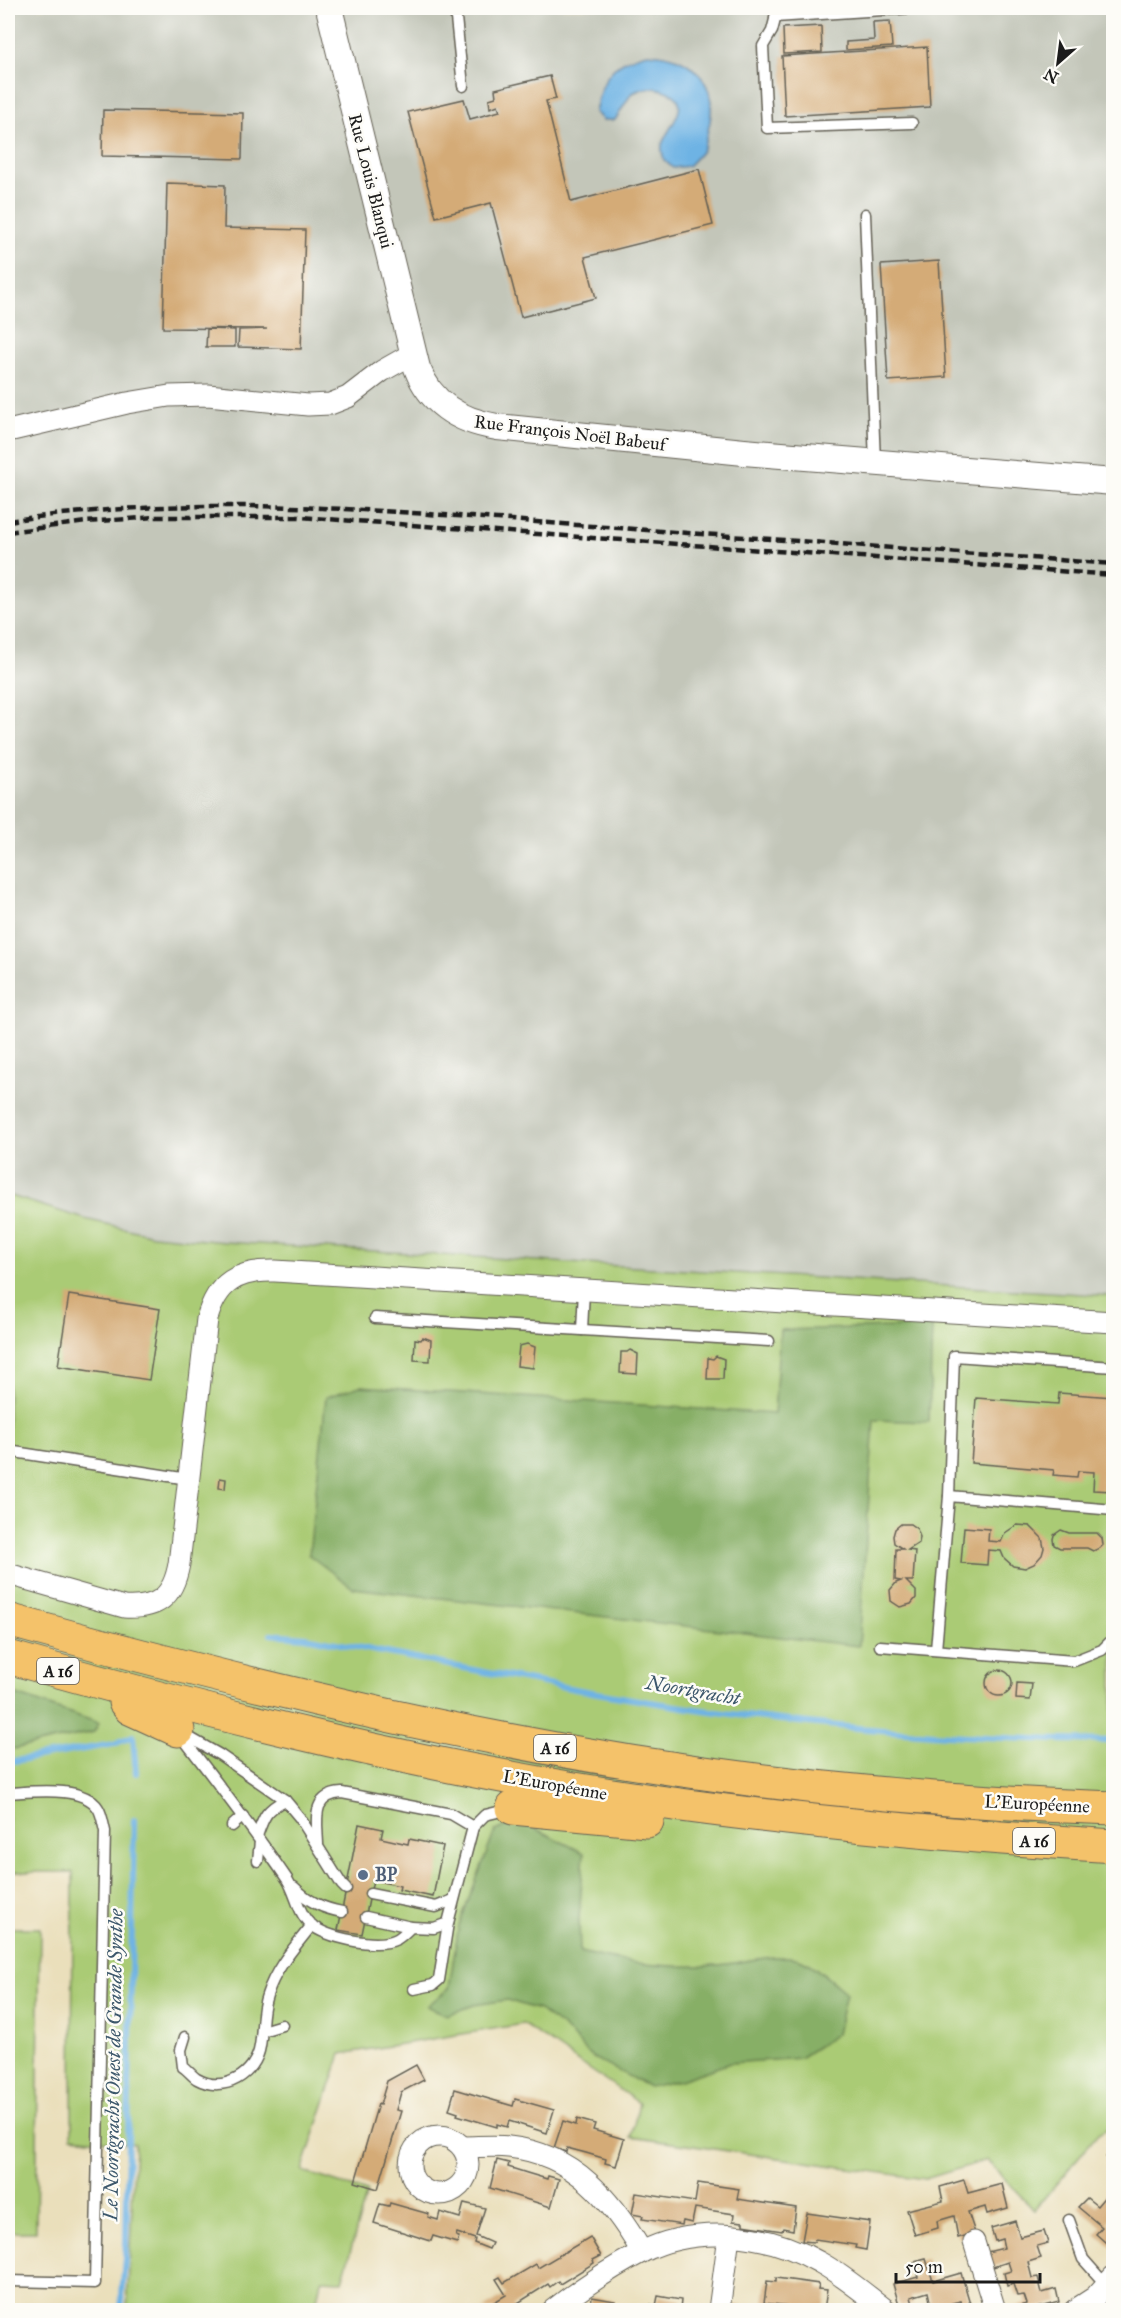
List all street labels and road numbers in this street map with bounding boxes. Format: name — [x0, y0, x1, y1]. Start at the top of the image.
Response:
street label: Rue Louis Blanqui — [343, 111, 398, 251]
street label: Rue François Noël Babeuf — [473, 410, 670, 456]
road number: A 16 — [37, 1658, 79, 1684]
road number: A 16 — [534, 1735, 576, 1761]
street label: L'Européenne — [501, 1765, 609, 1805]
street label: L'Européenne — [984, 1790, 1090, 1818]
road number: A 16 — [1013, 1828, 1055, 1854]

